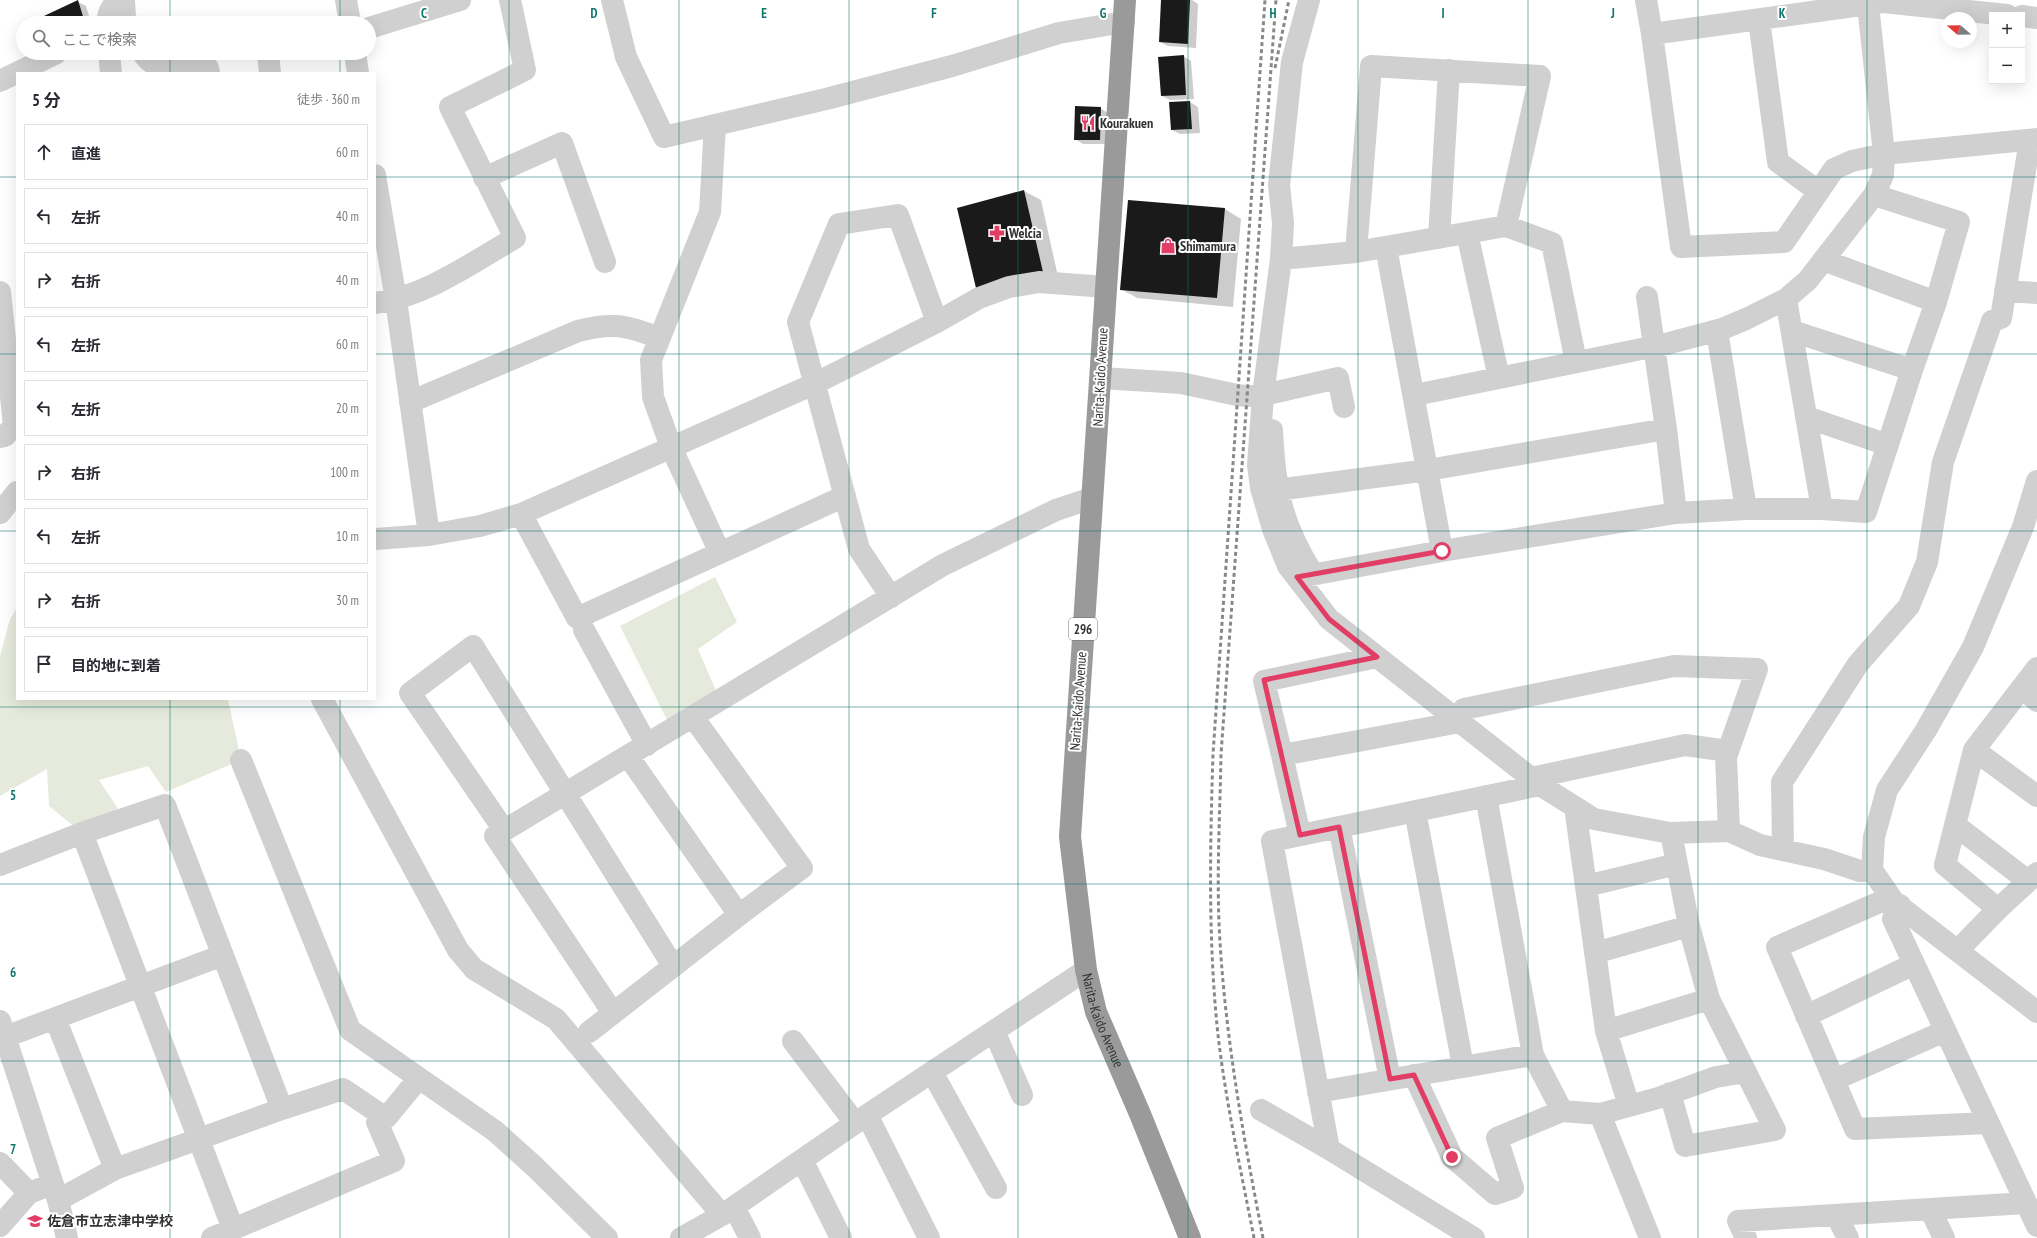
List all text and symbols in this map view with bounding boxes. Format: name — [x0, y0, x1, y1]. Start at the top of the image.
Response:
text: C — [421, 5, 427, 22]
text: D — [591, 5, 598, 22]
text: E — [761, 5, 767, 22]
text: F — [931, 5, 937, 22]
text: G — [1100, 5, 1107, 22]
text: H — [1270, 5, 1277, 22]
text: I — [1441, 5, 1445, 22]
text: J — [1610, 5, 1615, 22]
text: K — [1779, 5, 1786, 22]
north arrow — [1941, 12, 1977, 48]
map controls — [1989, 12, 2025, 84]
button: + — [1989, 12, 2025, 48]
search box — [16, 16, 376, 60]
icon: search — [30, 27, 52, 49]
text: ここで検索 — [62, 30, 137, 49]
button: − — [1989, 48, 2025, 84]
text: 5 分 — [32, 89, 61, 111]
text: 徒歩 · 360 m — [297, 91, 360, 108]
restaurant icon: Kourakuen — [1079, 114, 1097, 132]
place label: Kourakuen — [1100, 114, 1153, 132]
icon: ahead — [33, 141, 55, 163]
text: 直進 — [71, 144, 101, 163]
text: 60 m — [336, 144, 359, 161]
icon: left — [33, 205, 55, 227]
text: 左折 — [71, 208, 101, 227]
text: 40 m — [336, 208, 359, 225]
pharmacy icon: Welcia — [988, 224, 1006, 242]
place label: Welcia — [1008, 224, 1042, 242]
shop icon: Shimamura — [1159, 237, 1177, 255]
place label: Shimamura — [1180, 237, 1236, 255]
icon: right — [33, 269, 55, 291]
text: 右折 — [71, 272, 101, 291]
text: 40 m — [336, 272, 359, 289]
street label: Narita-Kaido Avenue — [1088, 327, 1112, 427]
icon: left — [33, 333, 55, 355]
text: 左折 — [71, 336, 101, 355]
text: 60 m — [336, 336, 359, 353]
icon: left — [33, 397, 55, 419]
text: 左折 — [71, 400, 101, 419]
text: 20 m — [336, 400, 359, 417]
icon: right — [33, 461, 55, 483]
text: 右折 — [71, 464, 101, 483]
text: 100 m — [330, 464, 359, 481]
icon: left — [33, 525, 55, 547]
text: 左折 — [71, 528, 101, 547]
text: 10 m — [336, 528, 359, 545]
route start — [1433, 542, 1451, 560]
icon: right — [33, 589, 55, 611]
text: 右折 — [71, 592, 101, 611]
text: 30 m — [336, 592, 359, 609]
road number: 296 — [1069, 618, 1097, 640]
street label: Narita-Kaido Avenue — [1066, 651, 1090, 751]
icon: arrive — [33, 653, 55, 675]
text: 目的地に到着 — [71, 656, 161, 675]
text: 5 — [10, 787, 16, 804]
text: 6 — [10, 964, 16, 981]
street label: Narita-Kaido Avenue — [1078, 972, 1128, 1070]
text: 7 — [10, 1141, 16, 1158]
route end — [1443, 1148, 1461, 1166]
school or university icon: 佐倉市立志津中学校 — [26, 1212, 44, 1230]
place label: 佐倉市立志津中学校 — [47, 1212, 173, 1230]

